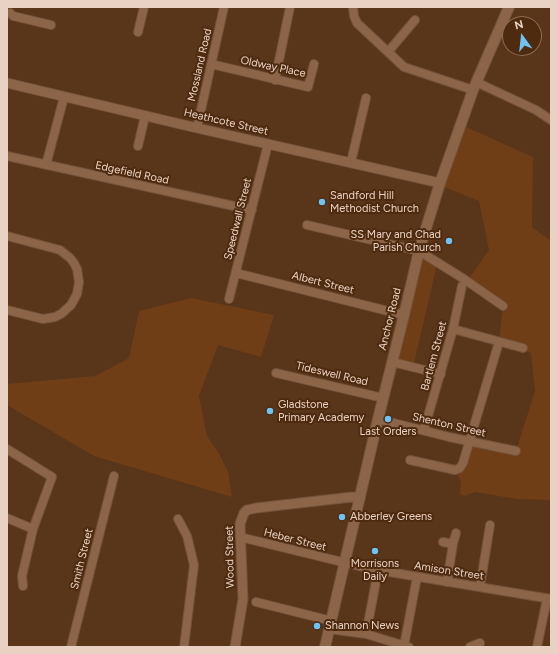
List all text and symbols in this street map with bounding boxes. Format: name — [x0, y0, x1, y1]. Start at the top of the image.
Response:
north arrow — [502, 16, 542, 56]
text: N — [513, 18, 525, 32]
street label: Mossland Road — [185, 27, 215, 103]
street label: Oldway Place — [239, 54, 307, 80]
street label: Heathcote Street — [183, 106, 269, 138]
street label: Edgefield Road — [94, 159, 170, 187]
street label: Speedwall Street — [221, 177, 255, 261]
place label: Sandford Hill Methodist Church — [330, 189, 419, 215]
marker: Sandford Hill Methodist Church — [317, 197, 327, 207]
place label: SS Mary and Chad Parish Church — [351, 228, 441, 254]
marker: SS Mary and Chad Parish Church — [444, 236, 454, 246]
street label: Albert Street — [290, 269, 356, 297]
street label: Anchor Road — [376, 286, 404, 352]
street label: Bartlem Street — [418, 320, 450, 392]
street label: Tideswell Road — [295, 359, 369, 389]
place label: Gladstone Primary Academy — [278, 398, 364, 424]
marker: Gladstone Primary Academy — [265, 406, 275, 416]
street label: Shenton Street — [411, 410, 487, 440]
marker: Last Orders — [383, 414, 393, 424]
place label: Last Orders — [360, 425, 416, 439]
place label: Abberley Greens — [350, 510, 432, 524]
marker: Abberley Greens — [337, 512, 347, 522]
street label: Wood Street — [223, 525, 237, 589]
street label: Heber Street — [262, 526, 328, 554]
street label: Smith Street — [68, 527, 96, 591]
marker: Morrisons Daily — [370, 546, 380, 556]
place label: Morrisons Daily — [351, 557, 399, 583]
street label: Amison Street — [413, 559, 485, 583]
place label: Shannon News — [325, 619, 399, 633]
marker: Shannon News — [312, 621, 322, 631]

